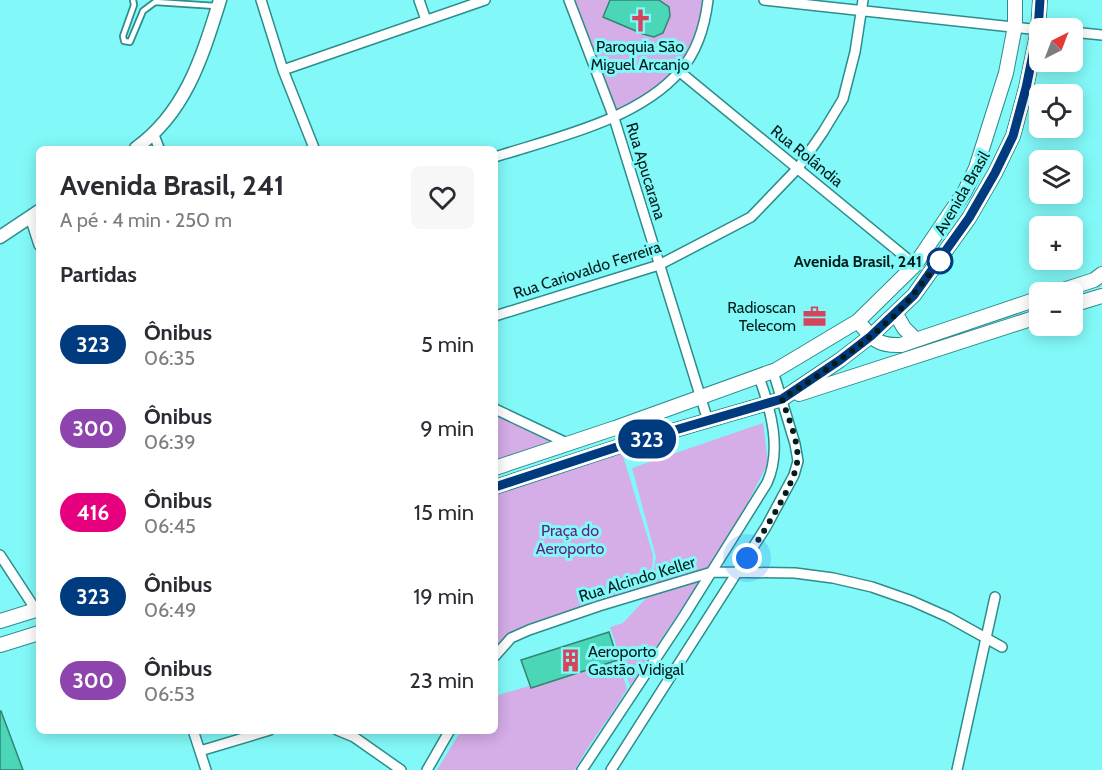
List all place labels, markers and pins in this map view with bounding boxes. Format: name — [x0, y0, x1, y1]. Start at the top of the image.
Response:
church icon: Paroquia São Miguel Arcanjo — [627, 8, 653, 34]
place label: Paroquia São Miguel Arcanjo — [591, 37, 690, 74]
marker: Avenida Brasil, 241 — [927, 248, 953, 274]
place label: Avenida Brasil, 241 — [794, 252, 922, 271]
place label: Radioscan Telecom — [727, 298, 796, 335]
office icon: Radioscan Telecom — [801, 303, 827, 329]
place label: Aeroporto Gastão Vidigal — [588, 642, 684, 679]
building icon: Aeroporto Gastão Vidigal — [557, 647, 583, 673]

